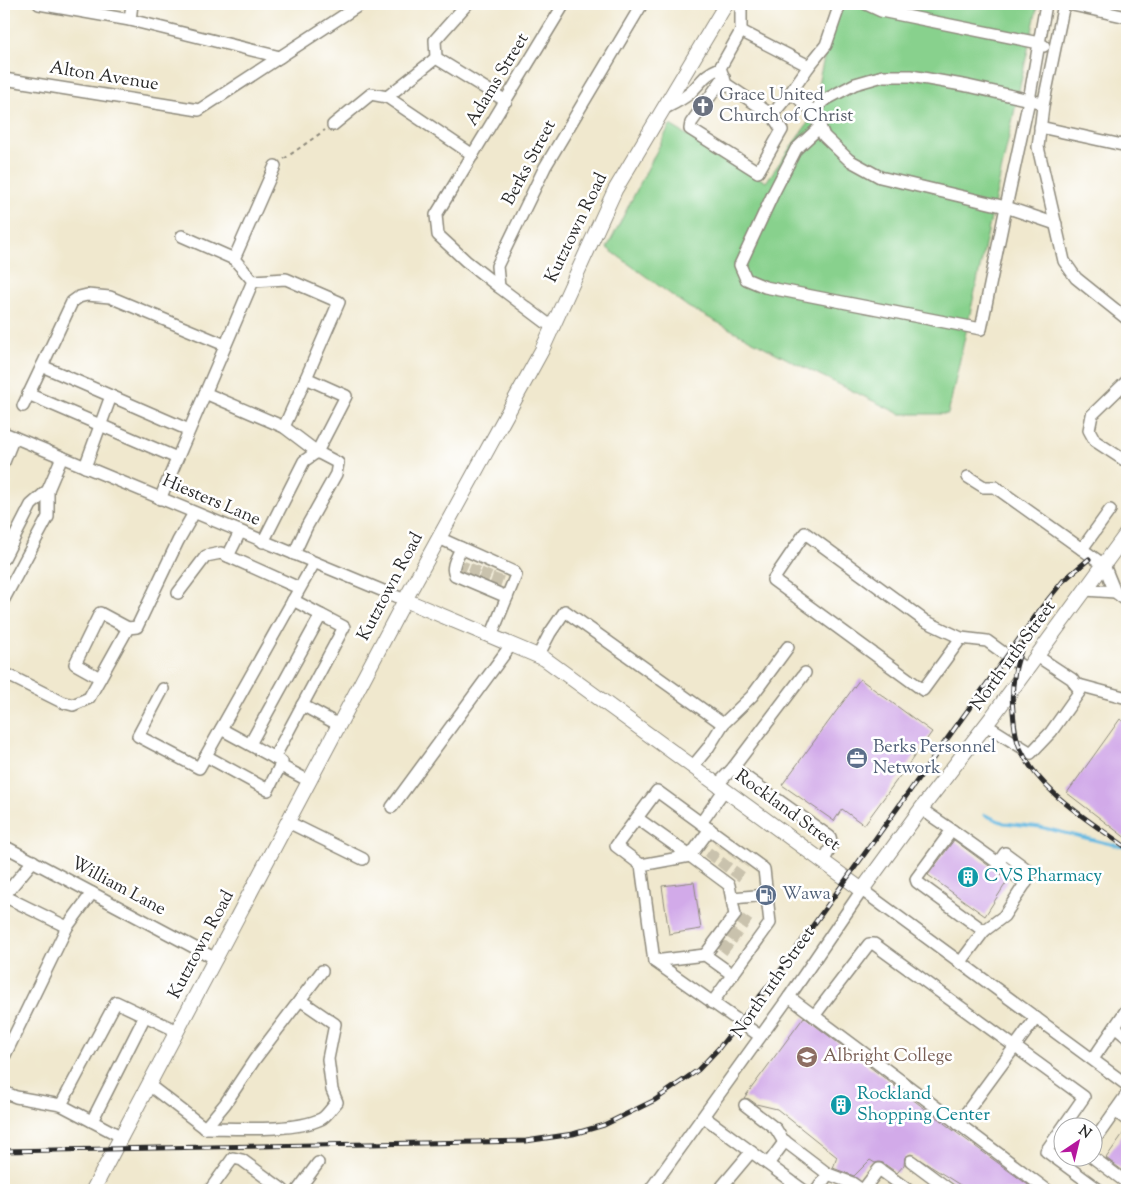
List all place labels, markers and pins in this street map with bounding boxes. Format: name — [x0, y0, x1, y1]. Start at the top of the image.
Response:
place label: Grace United Church of Christ — [719, 83, 853, 130]
church icon: Grace United Church of Christ — [691, 94, 715, 118]
place label: Berks Personnel Network — [873, 735, 996, 782]
office icon: Berks Personnel Network — [845, 746, 869, 770]
place label: CVS Pharmacy — [984, 864, 1102, 890]
building icon: CVS Pharmacy — [956, 865, 980, 889]
place label: Wawa — [782, 882, 831, 908]
fuel station icon: Wawa — [754, 883, 778, 907]
place label: Albright College — [823, 1044, 953, 1070]
school or university icon: Albright College — [795, 1045, 819, 1069]
place label: Rockland Shopping Center — [857, 1082, 990, 1129]
building icon: Rockland Shopping Center — [829, 1093, 853, 1117]

